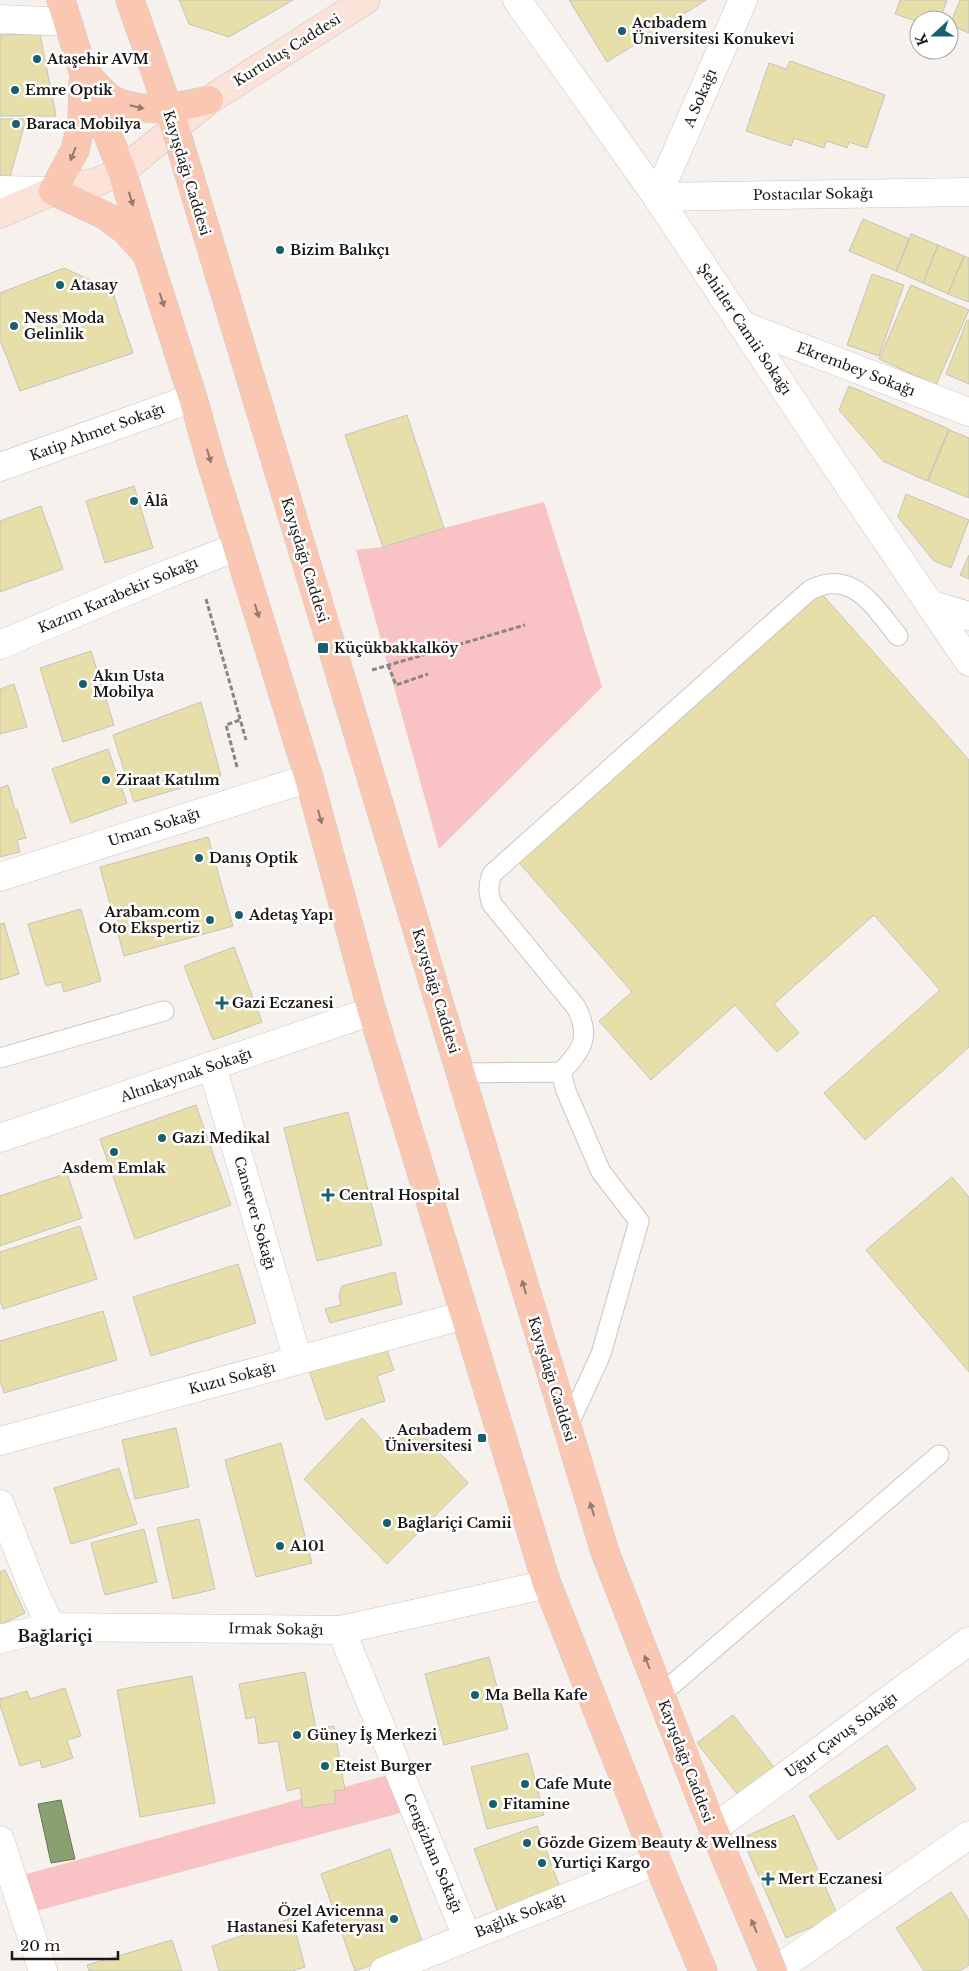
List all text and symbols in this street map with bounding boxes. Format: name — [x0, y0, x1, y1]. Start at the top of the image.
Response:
street label: Kurtuluş Caddesi — [230, 10, 344, 90]
north arrow — [909, 10, 959, 60]
place label: Acıbadem Üniversitesi Konukevi — [631, 14, 794, 48]
marker: Acıbadem Üniversitesi Konukevi — [616, 25, 628, 37]
text: K — [911, 31, 932, 48]
place label: Ataşehir AVM — [46, 50, 149, 68]
marker: Ataşehir AVM — [31, 53, 43, 65]
street label: A Sokağı — [679, 66, 720, 131]
place label: Emre Optik — [25, 81, 113, 99]
marker: Emre Optik — [9, 84, 21, 96]
one-way arrow — [129, 103, 144, 111]
street label: Kayışdağı Caddesi — [159, 108, 215, 238]
place label: Baraca Mobilya — [26, 115, 141, 133]
marker: Baraca Mobilya — [10, 118, 22, 130]
one-way arrow — [69, 147, 77, 162]
street label: Postacılar Sokağı — [753, 184, 874, 204]
one-way arrow — [127, 191, 135, 206]
place label: Bizim Balıkçı — [290, 241, 390, 259]
marker: Bizim Balıkçı — [274, 244, 286, 256]
street label: Şehitler Camii Sokağı — [694, 260, 796, 398]
place label: Atasay — [69, 276, 119, 294]
marker: Atasay — [54, 279, 66, 291]
one-way arrow — [159, 293, 166, 308]
place label: Ness Moda Gelinlik — [24, 309, 104, 343]
marker: Ness Moda Gelinlik — [8, 320, 20, 332]
street label: Ekrembey Sokağı — [794, 338, 918, 400]
street label: Katip Ahmet Sokağı — [27, 399, 167, 465]
one-way arrow — [206, 448, 214, 463]
place label: Âlâ — [143, 492, 168, 510]
marker: Âlâ — [128, 495, 140, 507]
street label: Kayışdağı Caddesi — [277, 495, 333, 625]
street label: Kazım Karabekir Sokağı — [35, 553, 201, 637]
one-way arrow — [254, 604, 262, 619]
place label: Küçükbakkalköy — [334, 639, 459, 657]
marker: Küçükbakkalköy — [316, 641, 330, 655]
place label: Akın Usta Mobilya — [92, 667, 164, 701]
marker: Akın Usta Mobilya — [77, 678, 89, 690]
place label: Ziraat Katılım — [116, 771, 220, 789]
marker: Ziraat Katılım — [100, 774, 112, 786]
street label: Uman Sokağı — [106, 804, 203, 850]
one-way arrow — [316, 809, 324, 824]
place label: Danış Optik — [209, 849, 299, 867]
marker: Danış Optik — [193, 852, 205, 864]
place label: Arabam.com Oto Ekspertiz — [99, 903, 201, 937]
place label: Adetaş Yapı — [248, 906, 333, 924]
marker: Adetaş Yapı — [233, 909, 245, 921]
marker: Arabam.com Oto Ekspertiz — [204, 914, 216, 926]
street label: Kayışdağı Caddesi — [408, 926, 464, 1056]
place label: Gazi Eczanesi — [232, 994, 334, 1012]
marker: Gazi Eczanesi — [216, 997, 228, 1009]
street label: Altınkaynak Sokağı — [117, 1044, 254, 1106]
place label: Gazi Medikal — [172, 1129, 270, 1147]
marker: Gazi Medikal — [156, 1132, 168, 1144]
marker: Asdem Emlak — [108, 1146, 120, 1158]
street label: Cansever Sokağı — [230, 1154, 280, 1272]
place label: Asdem Emlak — [61, 1159, 166, 1177]
place label: Central Hospital — [339, 1186, 460, 1204]
marker: Central Hospital — [321, 1188, 335, 1202]
one-way arrow — [519, 1279, 527, 1294]
street label: Kayışdağı Caddesi — [524, 1314, 580, 1444]
street label: Kuzu Sokağı — [187, 1358, 278, 1398]
place label: Acıbadem Üniversitesi — [385, 1421, 473, 1455]
marker: Acıbadem Üniversitesi — [476, 1432, 488, 1444]
one-way arrow — [587, 1501, 595, 1516]
place label: Bağlariçi Camii — [397, 1514, 512, 1532]
marker: Bağlariçi Camii — [381, 1517, 393, 1529]
place label: A101 — [289, 1537, 325, 1555]
marker: A101 — [274, 1540, 286, 1552]
street label: Irmak Sokağı — [228, 1619, 324, 1639]
district label: Bağlariçi — [17, 1626, 93, 1646]
one-way arrow — [643, 1654, 651, 1669]
place label: Ma Bella Kafe — [485, 1686, 588, 1704]
street label: Uğur Çavuş Sokağı — [781, 1688, 901, 1782]
marker: Ma Bella Kafe — [469, 1689, 481, 1701]
street label: Kayışdağı Caddesi — [654, 1697, 718, 1825]
place label: Güney İş Merkezi — [307, 1726, 437, 1744]
marker: Güney İş Merkezi — [291, 1729, 303, 1741]
place label: Eteist Burger — [335, 1757, 432, 1775]
marker: Eteist Burger — [319, 1760, 331, 1772]
place label: Cafe Mute — [535, 1775, 612, 1793]
marker: Cafe Mute — [519, 1778, 531, 1790]
street label: Cengizhan Sokağı — [400, 1790, 467, 1916]
place label: Fitamine — [503, 1795, 570, 1813]
marker: Fitamine — [487, 1798, 499, 1810]
place label: Gözde Gizem Beauty & Wellness — [537, 1834, 777, 1852]
marker: Gözde Gizem Beauty & Wellness — [521, 1837, 533, 1849]
place label: Yurtiçi Kargo — [551, 1854, 650, 1872]
marker: Yurtiçi Kargo — [536, 1857, 548, 1869]
place label: Mert Eczanesi — [778, 1870, 882, 1888]
marker: Mert Eczanesi — [762, 1873, 774, 1885]
street label: Bağlık Sokağı — [472, 1889, 568, 1941]
place label: Özel Avicenna Hastanesi Kafeteryası — [226, 1902, 384, 1936]
marker: Özel Avicenna Hastanesi Kafeteryası — [388, 1913, 400, 1925]
one-way arrow — [749, 1919, 757, 1933]
scale bar — [12, 1928, 119, 1960]
text: 20 m — [20, 1936, 60, 1955]

